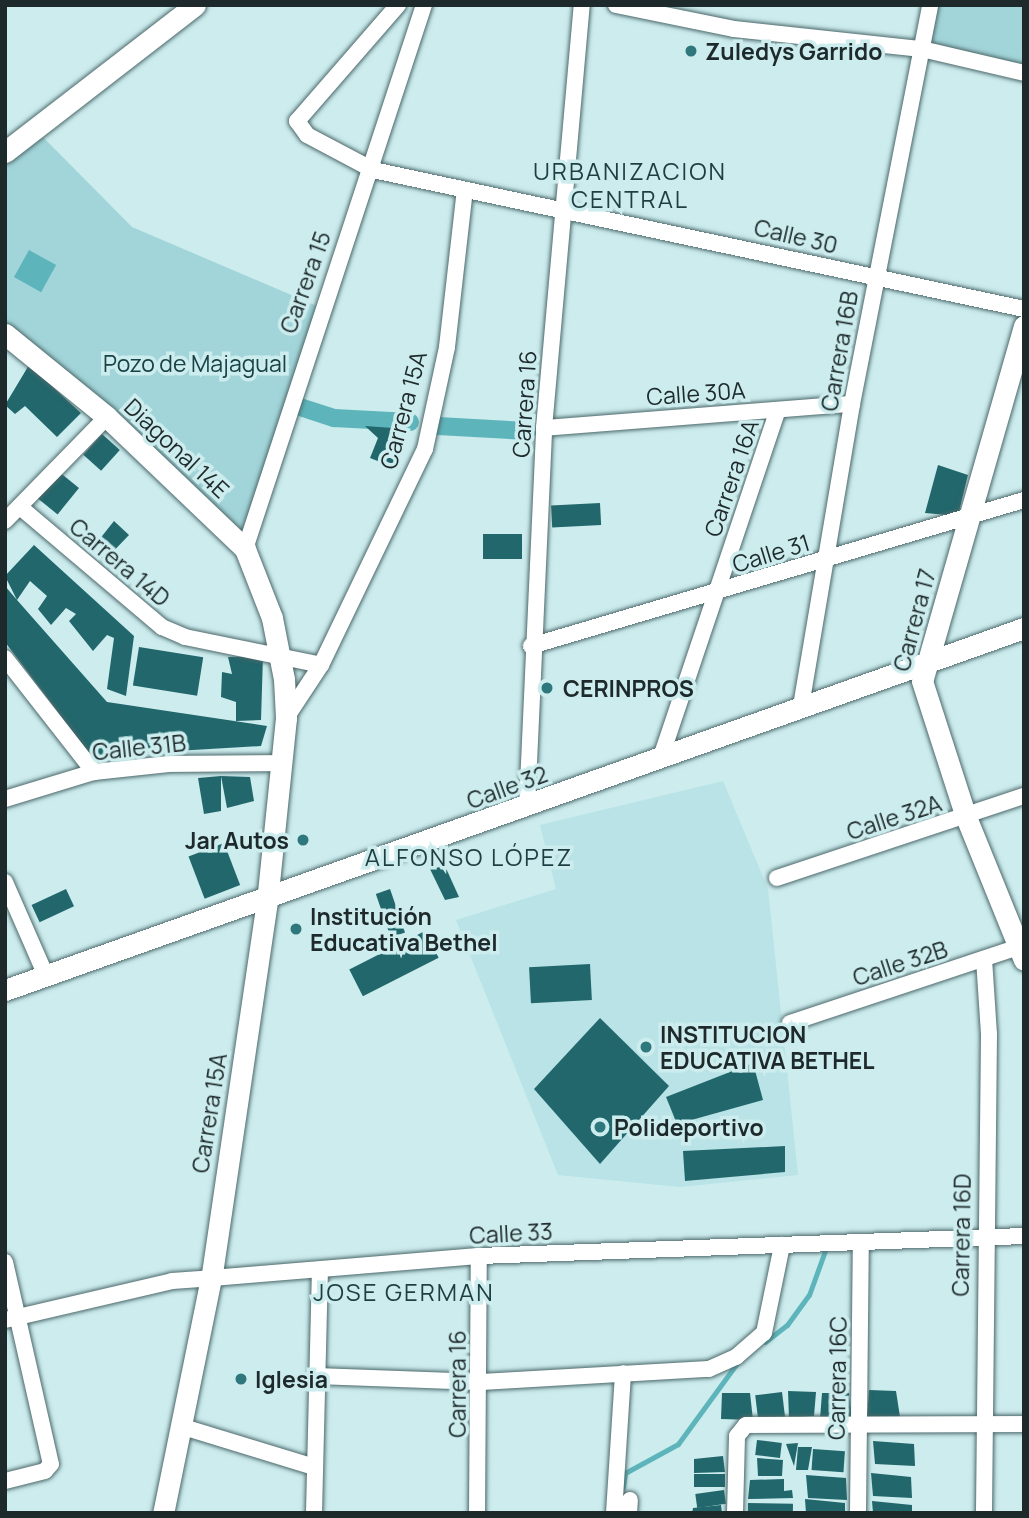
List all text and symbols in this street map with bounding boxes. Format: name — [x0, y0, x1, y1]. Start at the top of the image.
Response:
place label: Zuledys Garrido — [705, 37, 882, 65]
marker: Zuledys Garrido — [683, 43, 699, 59]
district label: URBANIZACION CENTRAL — [535, 157, 725, 213]
street label: Calle 30 — [752, 213, 840, 259]
street label: Carrera 15 — [274, 227, 336, 337]
street label: Carrera 16B — [815, 289, 863, 413]
street label: Carrera 15A — [374, 348, 432, 472]
park label: Pozo de Majagual — [103, 349, 287, 377]
street label: Carrera 16 — [506, 349, 542, 459]
street label: Calle 30A — [645, 376, 747, 410]
street label: Diagonal 14E — [119, 393, 235, 503]
street label: Carrera 16A — [698, 416, 764, 540]
street label: Carrera 14D — [64, 512, 176, 612]
street label: Calle 31 — [729, 528, 813, 578]
street label: Carrera 17 — [887, 566, 941, 674]
place label: CERINPROS — [563, 674, 694, 702]
marker: CERINPROS — [537, 678, 557, 698]
street label: Calle 31B — [91, 728, 187, 766]
street label: Calle 32 — [463, 760, 551, 814]
street label: Calle 32A — [843, 789, 945, 845]
place label: Jar Autos — [185, 826, 289, 854]
marker: Jar Autos — [295, 832, 311, 848]
district label: ALFONSO LÓPEZ — [366, 843, 572, 871]
place label: Institución Educativa Bethel — [310, 902, 498, 956]
marker: Institución Educativa Bethel — [288, 921, 304, 937]
street label: Calle 32B — [849, 935, 951, 991]
place label: INSTITUCION EDUCATIVA BETHEL — [660, 1020, 874, 1074]
marker: INSTITUCION EDUCATIVA BETHEL — [638, 1039, 654, 1055]
street label: Carrera 15A — [186, 1051, 232, 1175]
place label: Polideportivo — [614, 1113, 764, 1141]
marker: Polideportivo — [592, 1119, 608, 1135]
street label: Carrera 16D — [946, 1173, 976, 1297]
street label: Calle 33 — [469, 1217, 553, 1249]
district label: JOSE GERMAN — [315, 1278, 493, 1306]
street label: Carrera 16C — [822, 1316, 852, 1440]
street label: Carrera 16 — [443, 1330, 471, 1438]
place label: Iglesia — [255, 1365, 328, 1393]
marker: Iglesia — [233, 1371, 249, 1387]

